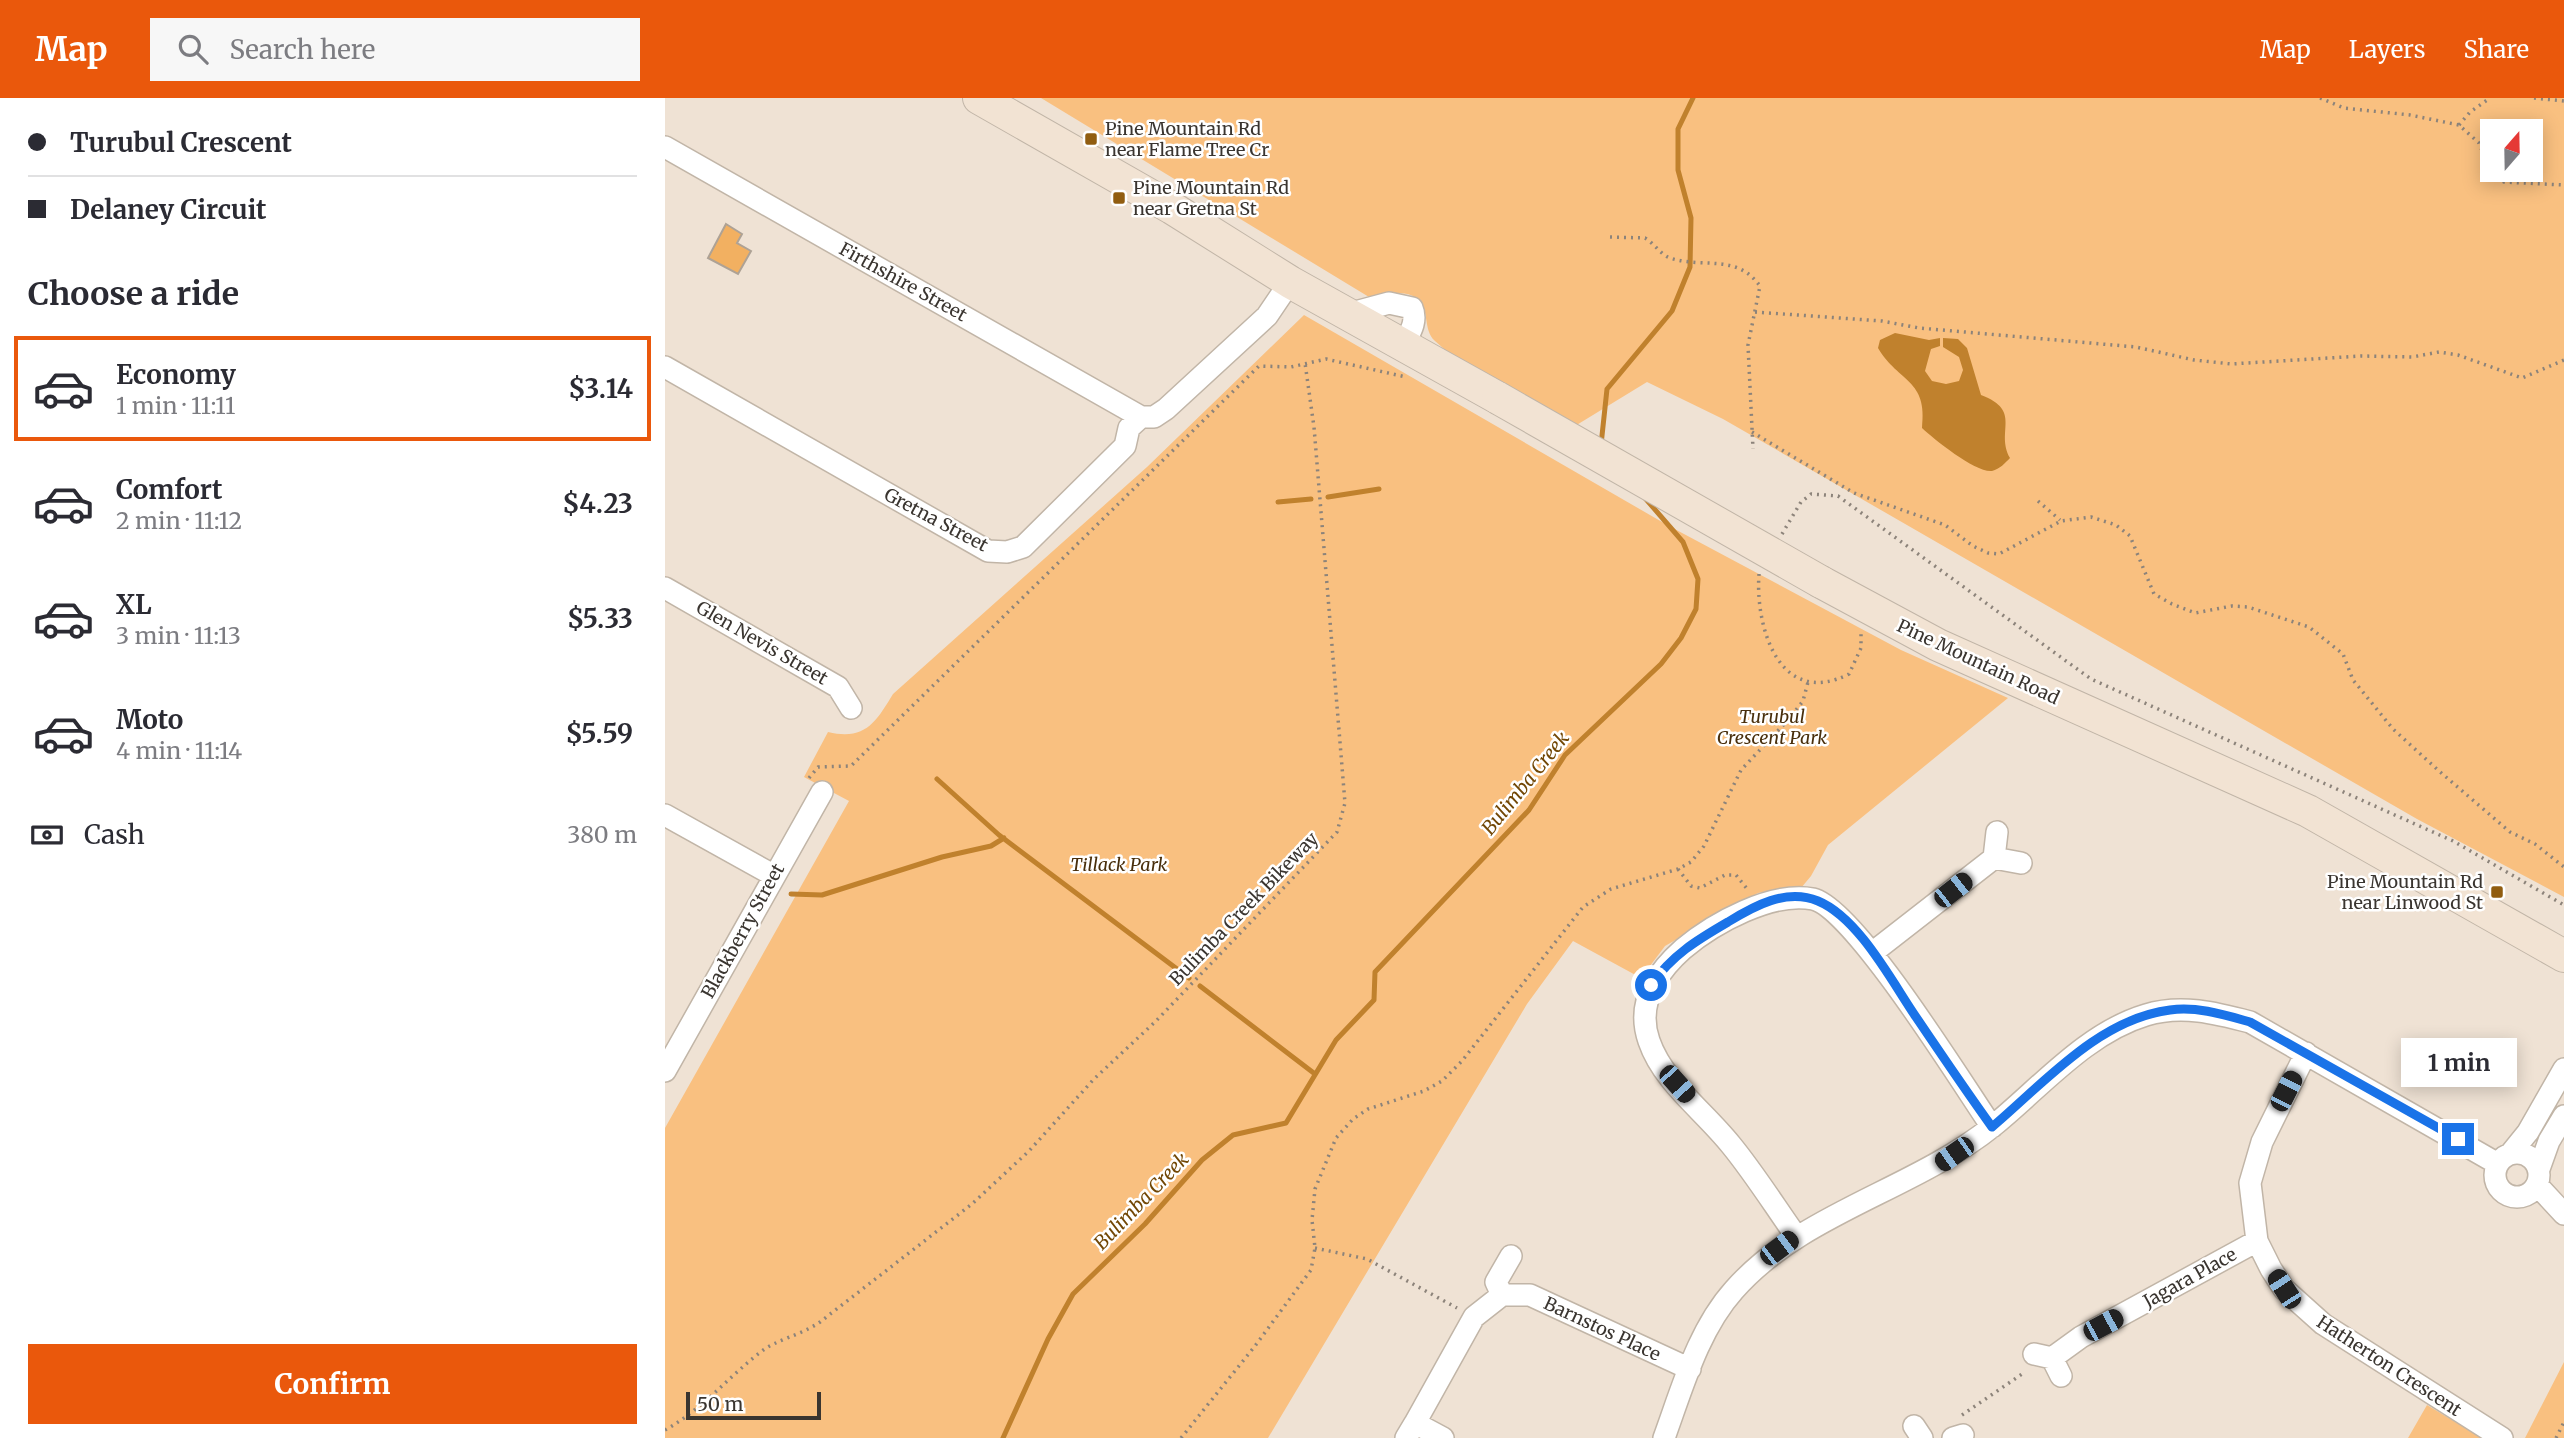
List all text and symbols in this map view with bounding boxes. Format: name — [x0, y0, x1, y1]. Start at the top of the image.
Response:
search box — [150, 18, 640, 81]
text: Map — [35, 29, 108, 70]
icon: search — [174, 30, 212, 68]
text: Search here — [230, 33, 375, 66]
text: Map — [2260, 34, 2311, 65]
text: Layers — [2349, 34, 2425, 65]
text: Share — [2463, 34, 2529, 65]
place label: Pine Mountain Rd near Flame Tree Cr — [1105, 117, 1269, 161]
north arrow — [2480, 119, 2543, 182]
map controls — [2480, 119, 2543, 182]
text: Turubul Crescent — [70, 126, 292, 159]
marker: Pine Mountain Rd near Flame Tree Cr — [1083, 131, 1099, 147]
place label: Pine Mountain Rd near Gretna St — [1133, 176, 1289, 220]
marker: Pine Mountain Rd near Gretna St — [1111, 190, 1127, 206]
text: Delaney Circuit — [70, 193, 267, 226]
street label: Firthshire Street — [835, 237, 971, 326]
text: Choose a ride — [28, 274, 239, 314]
icon: car — [32, 357, 95, 420]
text: Economy — [116, 358, 236, 391]
text: $3.14 — [568, 372, 633, 405]
text: 1 min · 11:11 — [116, 391, 235, 420]
icon: car — [32, 472, 95, 535]
text: Comfort — [116, 473, 222, 506]
street label: Gretna Street — [880, 483, 992, 557]
text: $4.23 — [562, 487, 633, 520]
text: 2 min · 11:12 — [116, 506, 242, 535]
icon: car — [32, 587, 95, 650]
text: XL — [116, 588, 152, 621]
street label: Glen Nevis Street — [692, 596, 832, 690]
text: $5.33 — [567, 602, 633, 635]
street label: Pine Mountain Road — [1893, 614, 2063, 709]
text: 3 min · 11:13 — [116, 621, 241, 650]
icon: car — [32, 702, 95, 765]
text: Moto — [116, 703, 183, 736]
park label: Turubul Crescent Park — [1717, 705, 1827, 749]
text: $5.59 — [565, 717, 633, 750]
water label: Bulimba Creek — [1476, 726, 1574, 839]
text: 4 min · 11:14 — [116, 736, 242, 765]
icon: cash — [28, 816, 66, 854]
text: Cash — [84, 818, 145, 851]
text: 380 m — [567, 820, 637, 849]
street label: Bulimba Creek Bikeway — [1164, 827, 1323, 990]
park label: Tillack Park — [1071, 853, 1168, 876]
street label: Blackberry Street — [696, 859, 789, 1002]
car — [1930, 869, 1977, 911]
place label: Pine Mountain Rd near Linwood St — [2327, 870, 2483, 914]
marker: Pine Mountain Rd near Linwood St — [2489, 884, 2505, 900]
route start — [1635, 969, 1667, 1001]
callout: 1 min — [2400, 1038, 2516, 1086]
text: 1 min — [2428, 1048, 2490, 1077]
car — [1656, 1061, 1699, 1107]
car — [2268, 1068, 2305, 1114]
route end — [2442, 1123, 2474, 1155]
car — [1931, 1133, 1978, 1175]
water label: Bulimba Creek — [1089, 1147, 1194, 1255]
car — [1756, 1227, 1803, 1269]
street label: Jagara Place — [2138, 1243, 2240, 1313]
car — [2264, 1266, 2305, 1312]
street label: Barnstos Place — [1540, 1291, 1664, 1366]
car — [2080, 1306, 2127, 1344]
street label: Hatherton Crescent — [2313, 1310, 2466, 1421]
button: Confirm — [28, 1344, 637, 1424]
scale bar — [686, 1389, 821, 1421]
text: 50 m — [697, 1392, 743, 1416]

